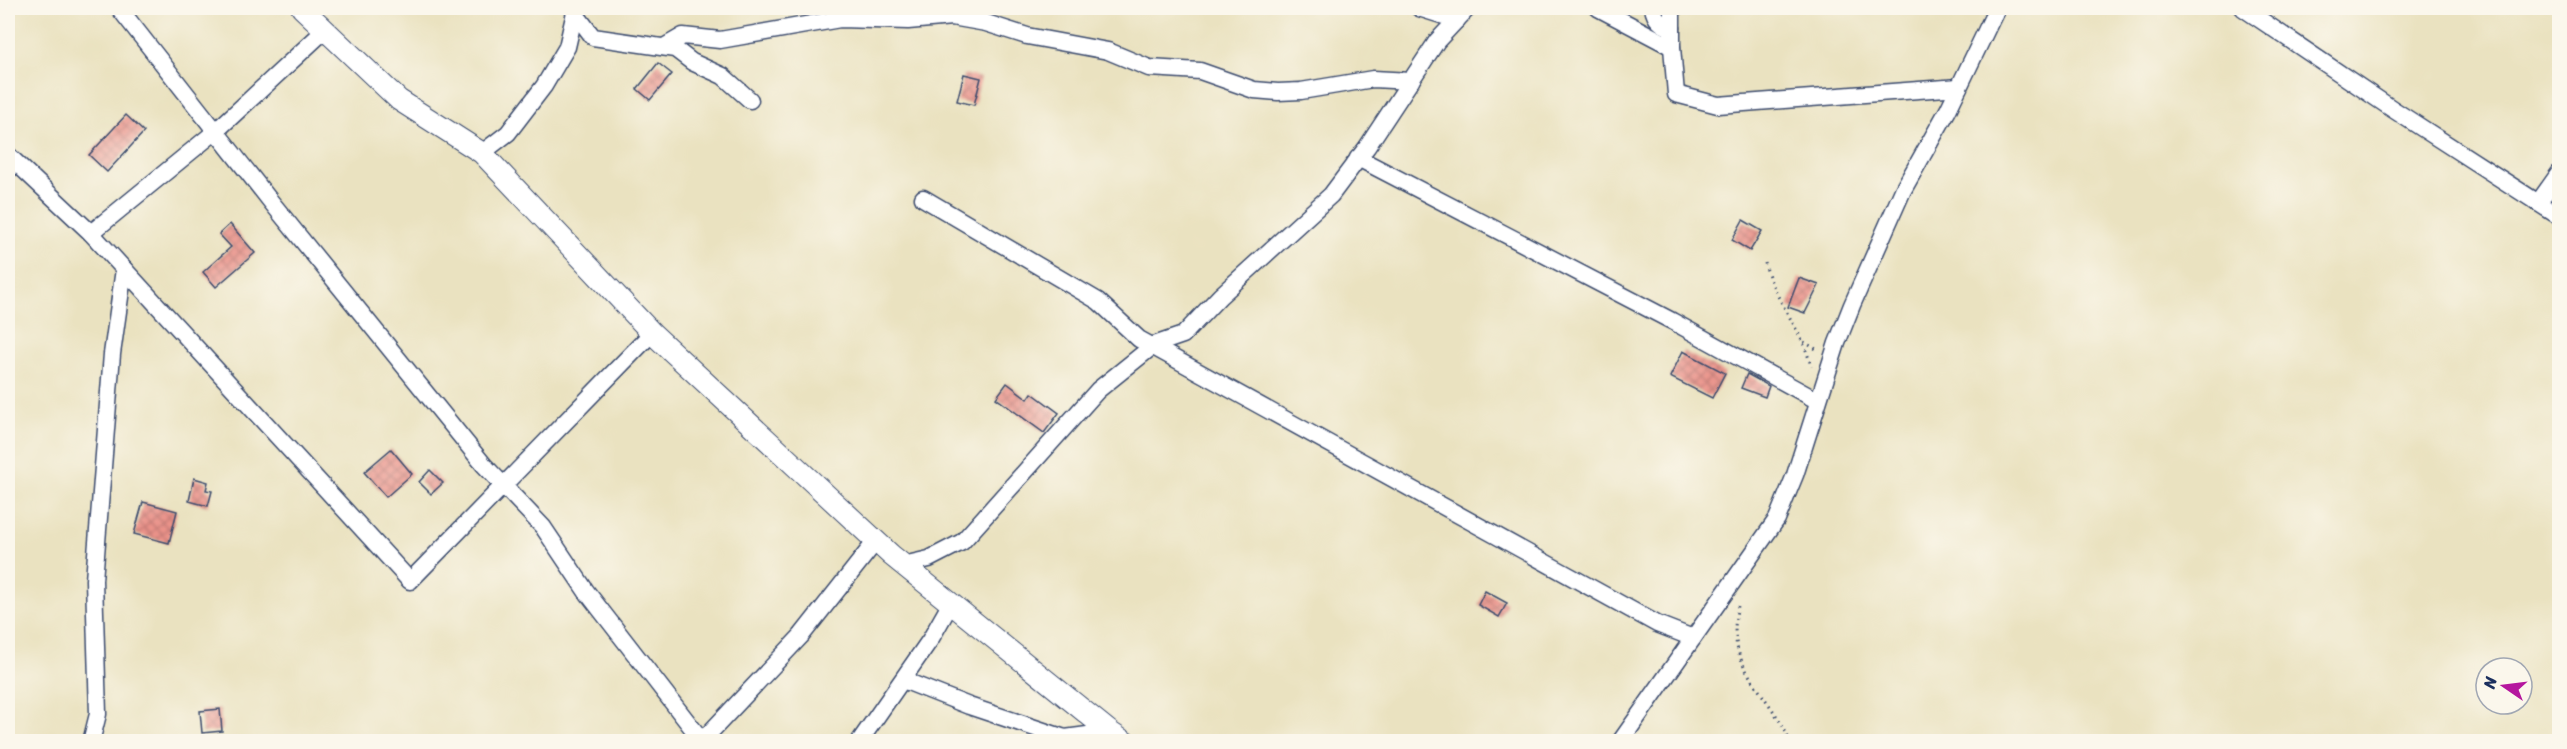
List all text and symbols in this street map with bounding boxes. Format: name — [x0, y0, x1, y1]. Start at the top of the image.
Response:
north arrow — [2474, 656, 2534, 716]
text: N — [2474, 673, 2506, 692]

